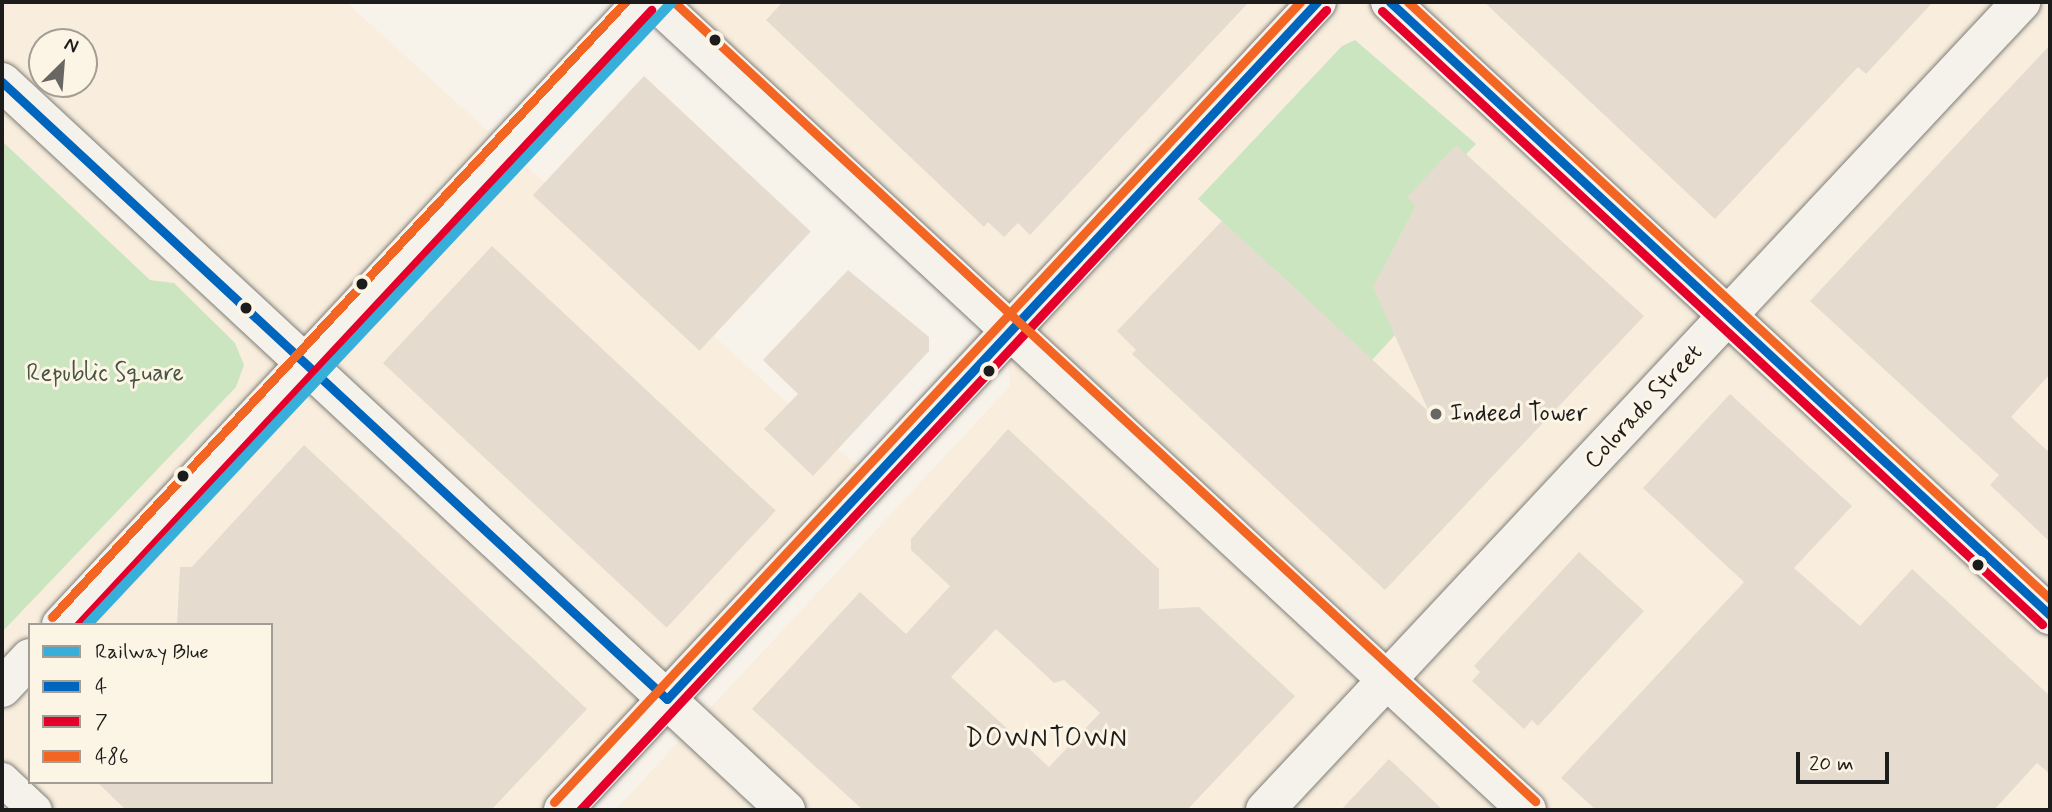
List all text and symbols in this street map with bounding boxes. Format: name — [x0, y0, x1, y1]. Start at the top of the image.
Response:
north arrow — [28, 28, 98, 98]
text: N — [60, 31, 82, 59]
unlabelled marker — [708, 33, 722, 47]
unlabelled marker — [355, 277, 369, 291]
unlabelled marker — [239, 301, 253, 315]
street label: Colorado Street — [1577, 337, 1711, 477]
park label: Republic Square — [26, 360, 184, 388]
unlabelled marker — [982, 364, 996, 378]
place label: Indeed Tower — [1450, 400, 1587, 428]
marker: Indeed Tower — [1428, 406, 1444, 422]
unlabelled marker — [176, 469, 190, 483]
unlabelled marker — [1971, 558, 1985, 572]
legend — [28, 623, 273, 784]
text: Railway Blue — [95, 638, 209, 666]
text: 4 — [95, 673, 107, 701]
text: 7 — [95, 708, 108, 736]
district label: DOWNTOWN — [968, 724, 1126, 756]
scale bar — [1800, 738, 1893, 782]
text: 486 — [95, 743, 129, 771]
text: 20 m — [1809, 750, 1854, 778]

